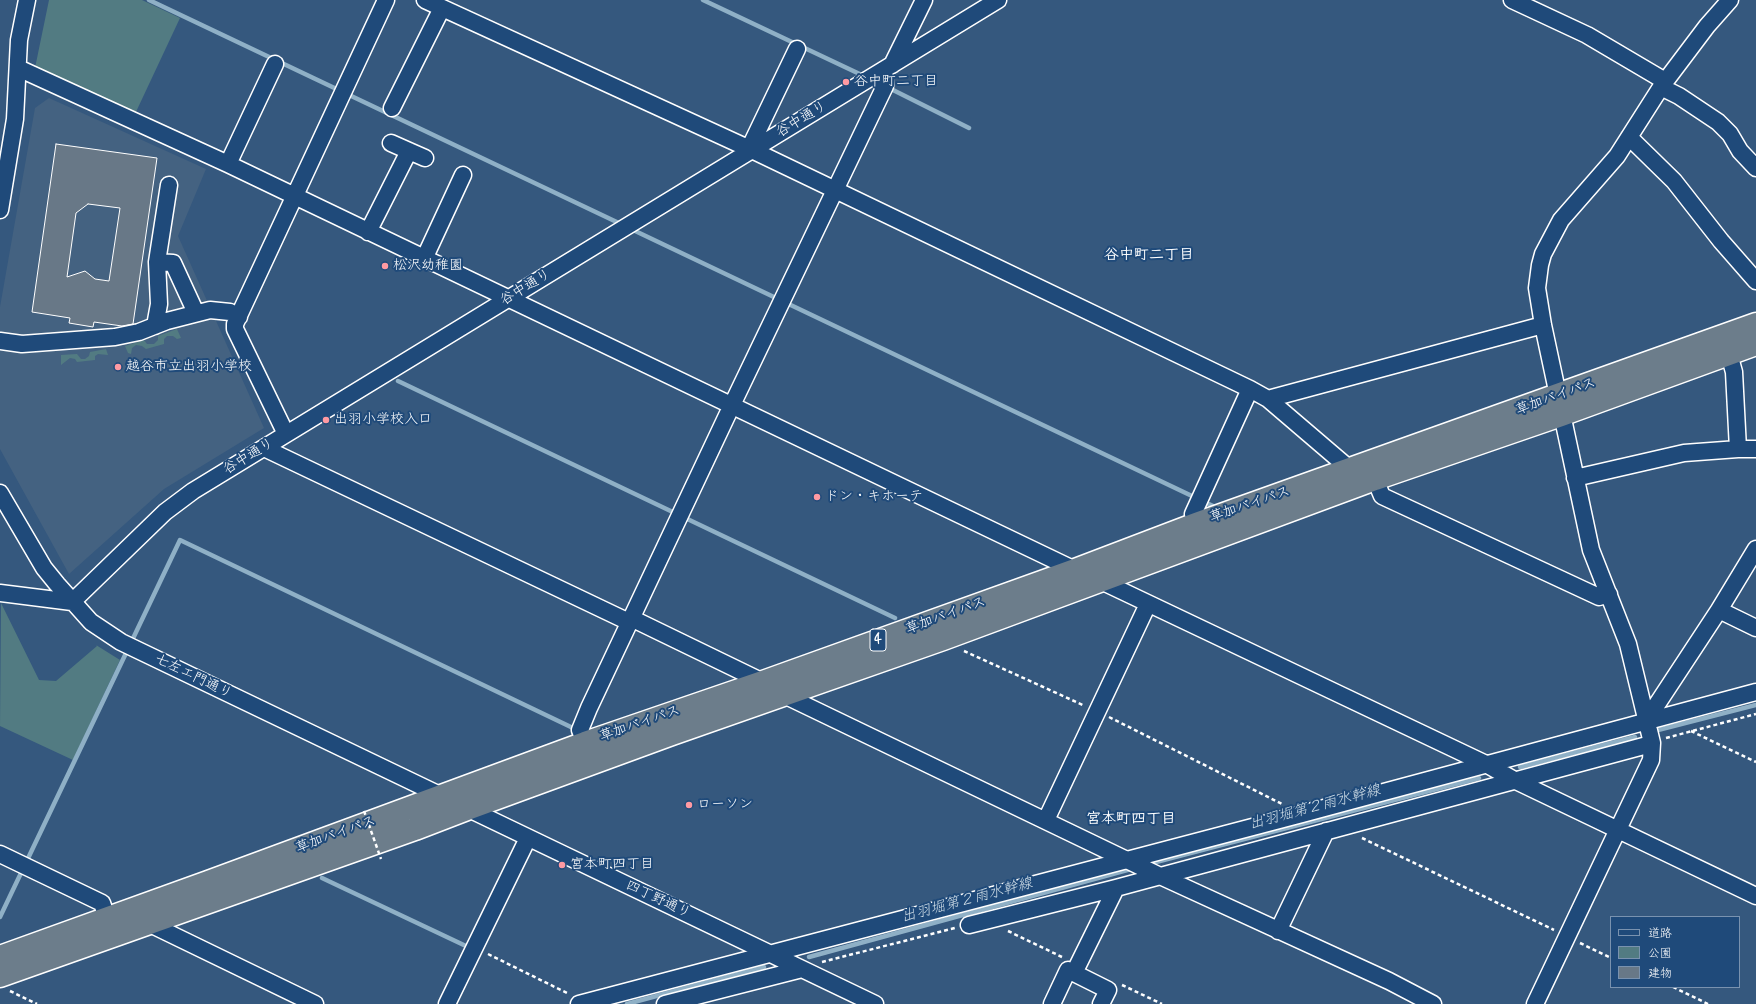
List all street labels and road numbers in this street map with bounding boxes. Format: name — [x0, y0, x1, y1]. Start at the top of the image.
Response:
street label: 谷中通り — [774, 98, 830, 142]
street label: 谷中通り — [498, 266, 554, 310]
street label: 草加バイパス — [1514, 375, 1598, 419]
street label: 谷中通り — [221, 435, 277, 479]
street label: 草加バイパス — [1208, 483, 1292, 527]
street label: 草加バイパス — [904, 594, 988, 638]
road number: 4 — [870, 629, 886, 651]
street label: 七左エ門通り — [152, 651, 234, 703]
street label: 草加バイパス — [598, 702, 682, 746]
street label: 草加バイパス — [294, 813, 378, 857]
street label: 四丁野通り — [623, 878, 693, 922]

